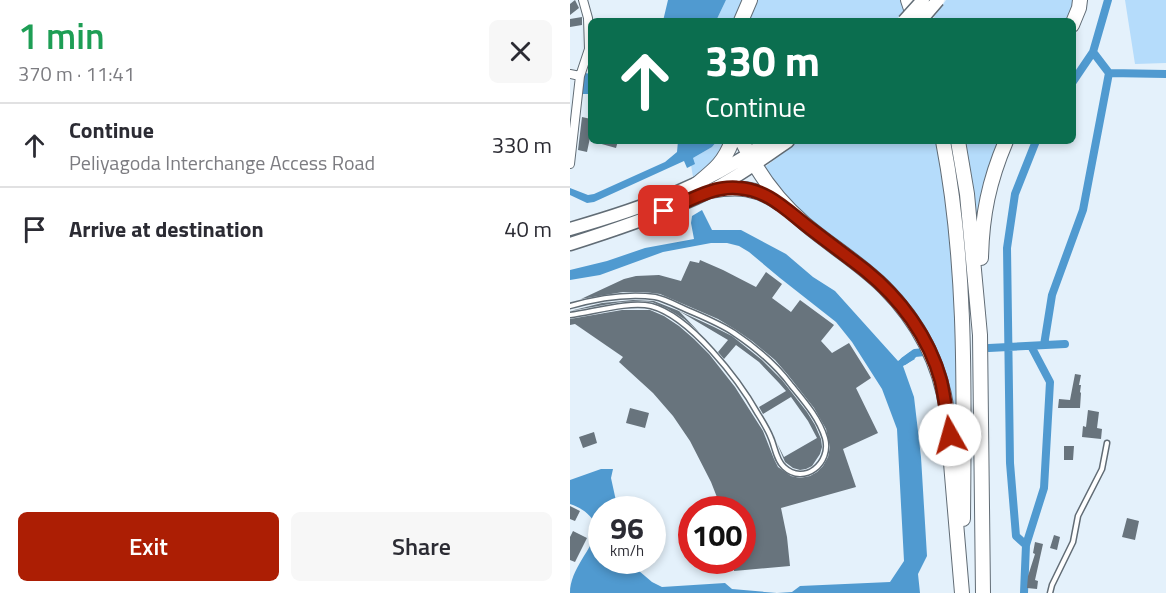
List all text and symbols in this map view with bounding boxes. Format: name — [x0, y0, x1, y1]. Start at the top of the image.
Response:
text: 1 min — [18, 8, 105, 63]
button: close — [489, 20, 552, 83]
text: 330 m — [705, 28, 820, 92]
icon: ahead — [606, 42, 684, 120]
text: 370 m · 11:41 — [18, 58, 135, 89]
text: Continue — [705, 86, 806, 127]
text: Continue — [69, 113, 154, 147]
text: 330 m — [492, 128, 552, 162]
icon: ahead — [18, 129, 51, 162]
text: Peliyagoda Interchange Access Road — [69, 147, 375, 178]
pin — [638, 185, 689, 236]
icon: arrive — [647, 194, 680, 227]
text: Arrive at destination — [69, 212, 264, 246]
text: 40 m — [504, 212, 552, 246]
icon: arrive — [18, 213, 51, 246]
position arrow — [918, 403, 982, 467]
speed limit sign: 100 — [678, 496, 756, 574]
text: 96 — [610, 505, 644, 551]
button: Exit — [18, 512, 279, 581]
button: Share — [291, 512, 552, 581]
text: km/h — [610, 539, 644, 562]

